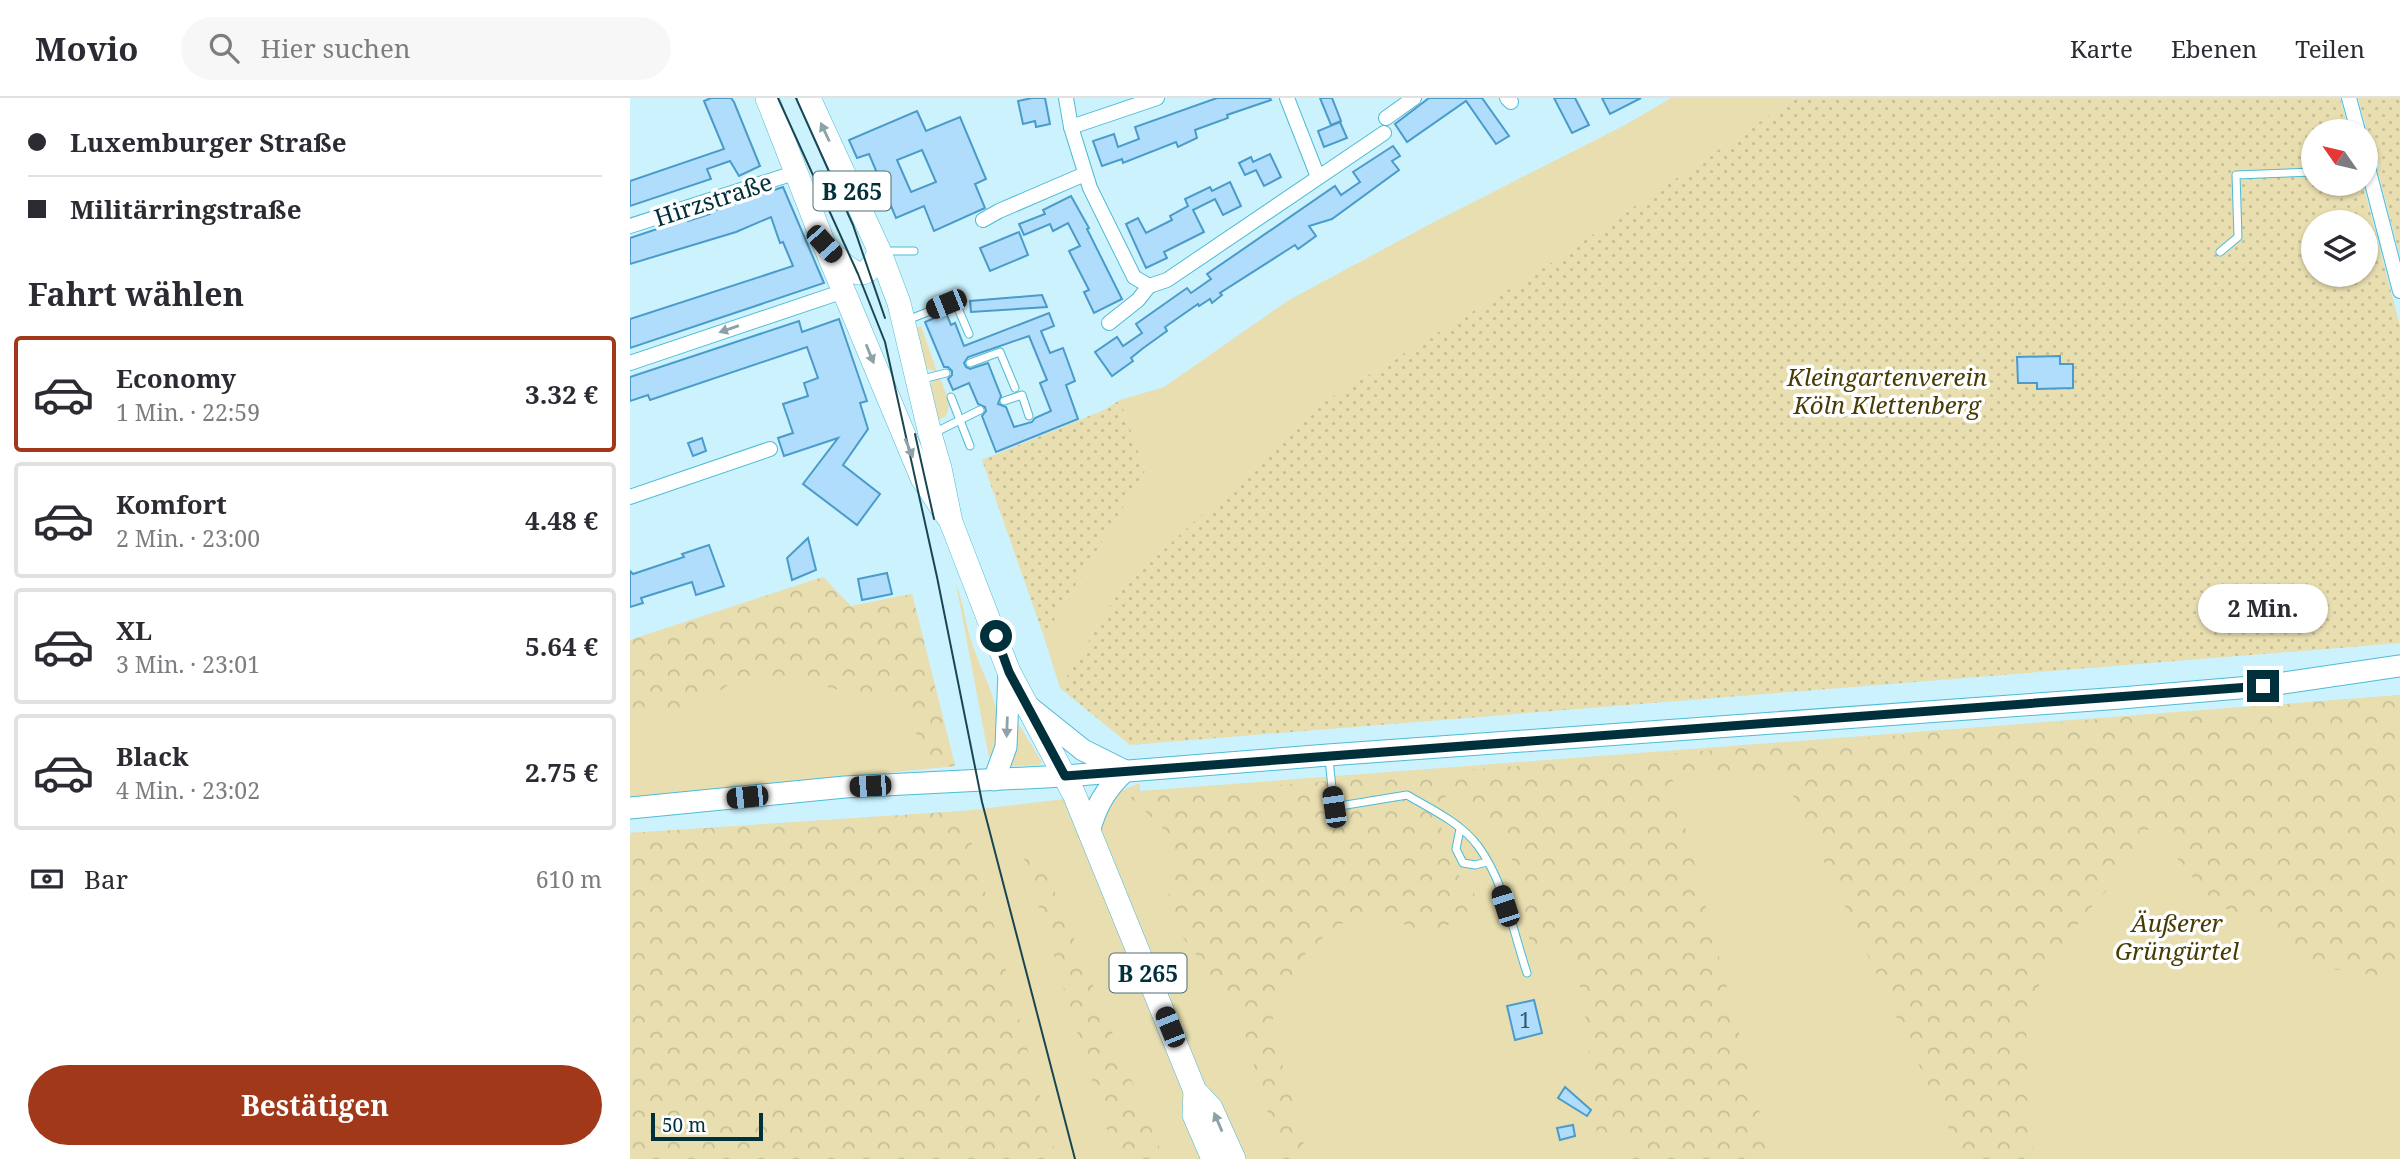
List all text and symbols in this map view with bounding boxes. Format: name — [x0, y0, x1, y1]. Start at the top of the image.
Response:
search box — [181, 17, 671, 80]
text: Movio — [35, 26, 139, 71]
icon: search — [205, 29, 243, 67]
text: Hier suchen — [261, 30, 411, 66]
text: Karte — [2070, 32, 2133, 65]
text: Ebenen — [2171, 32, 2257, 65]
text: Teilen — [2295, 32, 2365, 65]
north arrow — [2301, 119, 2378, 196]
map controls — [2301, 119, 2378, 287]
one-way arrow — [819, 122, 830, 143]
text: Luxemburger Straße — [70, 124, 347, 160]
street label: Hirzstraße — [650, 164, 776, 234]
road number: B 265 — [814, 172, 890, 211]
text: Militärringstraße — [70, 191, 302, 227]
button: layers — [2301, 210, 2378, 287]
car — [803, 221, 846, 267]
text: Fahrt wählen — [28, 272, 244, 315]
car — [923, 286, 970, 322]
one-way arrow — [718, 325, 739, 335]
one-way arrow — [865, 343, 876, 364]
text: Economy — [116, 360, 236, 396]
park label: Kleingartenverein Köln Klettenberg — [1786, 360, 1987, 421]
icon: car — [32, 363, 95, 426]
text: 3.32 € — [525, 376, 598, 412]
text: 1 Min. · 22:59 — [116, 396, 260, 428]
one-way arrow — [904, 438, 915, 459]
text: Komfort — [116, 486, 227, 522]
icon: car — [32, 489, 95, 552]
text: 4.48 € — [525, 502, 598, 538]
text: 2 Min. · 23:00 — [116, 522, 260, 554]
callout: 2 Min. — [2198, 584, 2328, 634]
text: 2 Min. — [2227, 592, 2299, 624]
text: XL — [116, 612, 152, 648]
icon: car — [32, 615, 95, 678]
route start — [980, 620, 1012, 652]
text: 5.64 € — [525, 628, 598, 664]
text: 3 Min. · 23:01 — [116, 648, 260, 680]
route end — [2247, 670, 2279, 702]
one-way arrow — [1002, 716, 1013, 738]
text: Black — [116, 738, 189, 774]
icon: car — [32, 741, 95, 804]
text: 2.75 € — [525, 754, 598, 790]
text: 4 Min. · 23:02 — [116, 774, 260, 806]
car — [849, 774, 892, 798]
car — [726, 784, 769, 810]
car — [1321, 785, 1348, 829]
icon: cash — [28, 860, 66, 898]
text: Bar — [84, 861, 128, 897]
text: 610 m — [536, 863, 602, 895]
car — [1489, 883, 1522, 929]
park label: Äußerer Grüngürtel — [2115, 906, 2240, 967]
road number: B 265 — [1110, 954, 1186, 992]
car — [1153, 1004, 1188, 1050]
house number: 1 — [1519, 1006, 1531, 1034]
button: Bestätigen — [28, 1065, 602, 1145]
scale bar — [651, 1110, 763, 1142]
text: 50 m — [662, 1112, 706, 1138]
one-way arrow — [1212, 1112, 1223, 1133]

